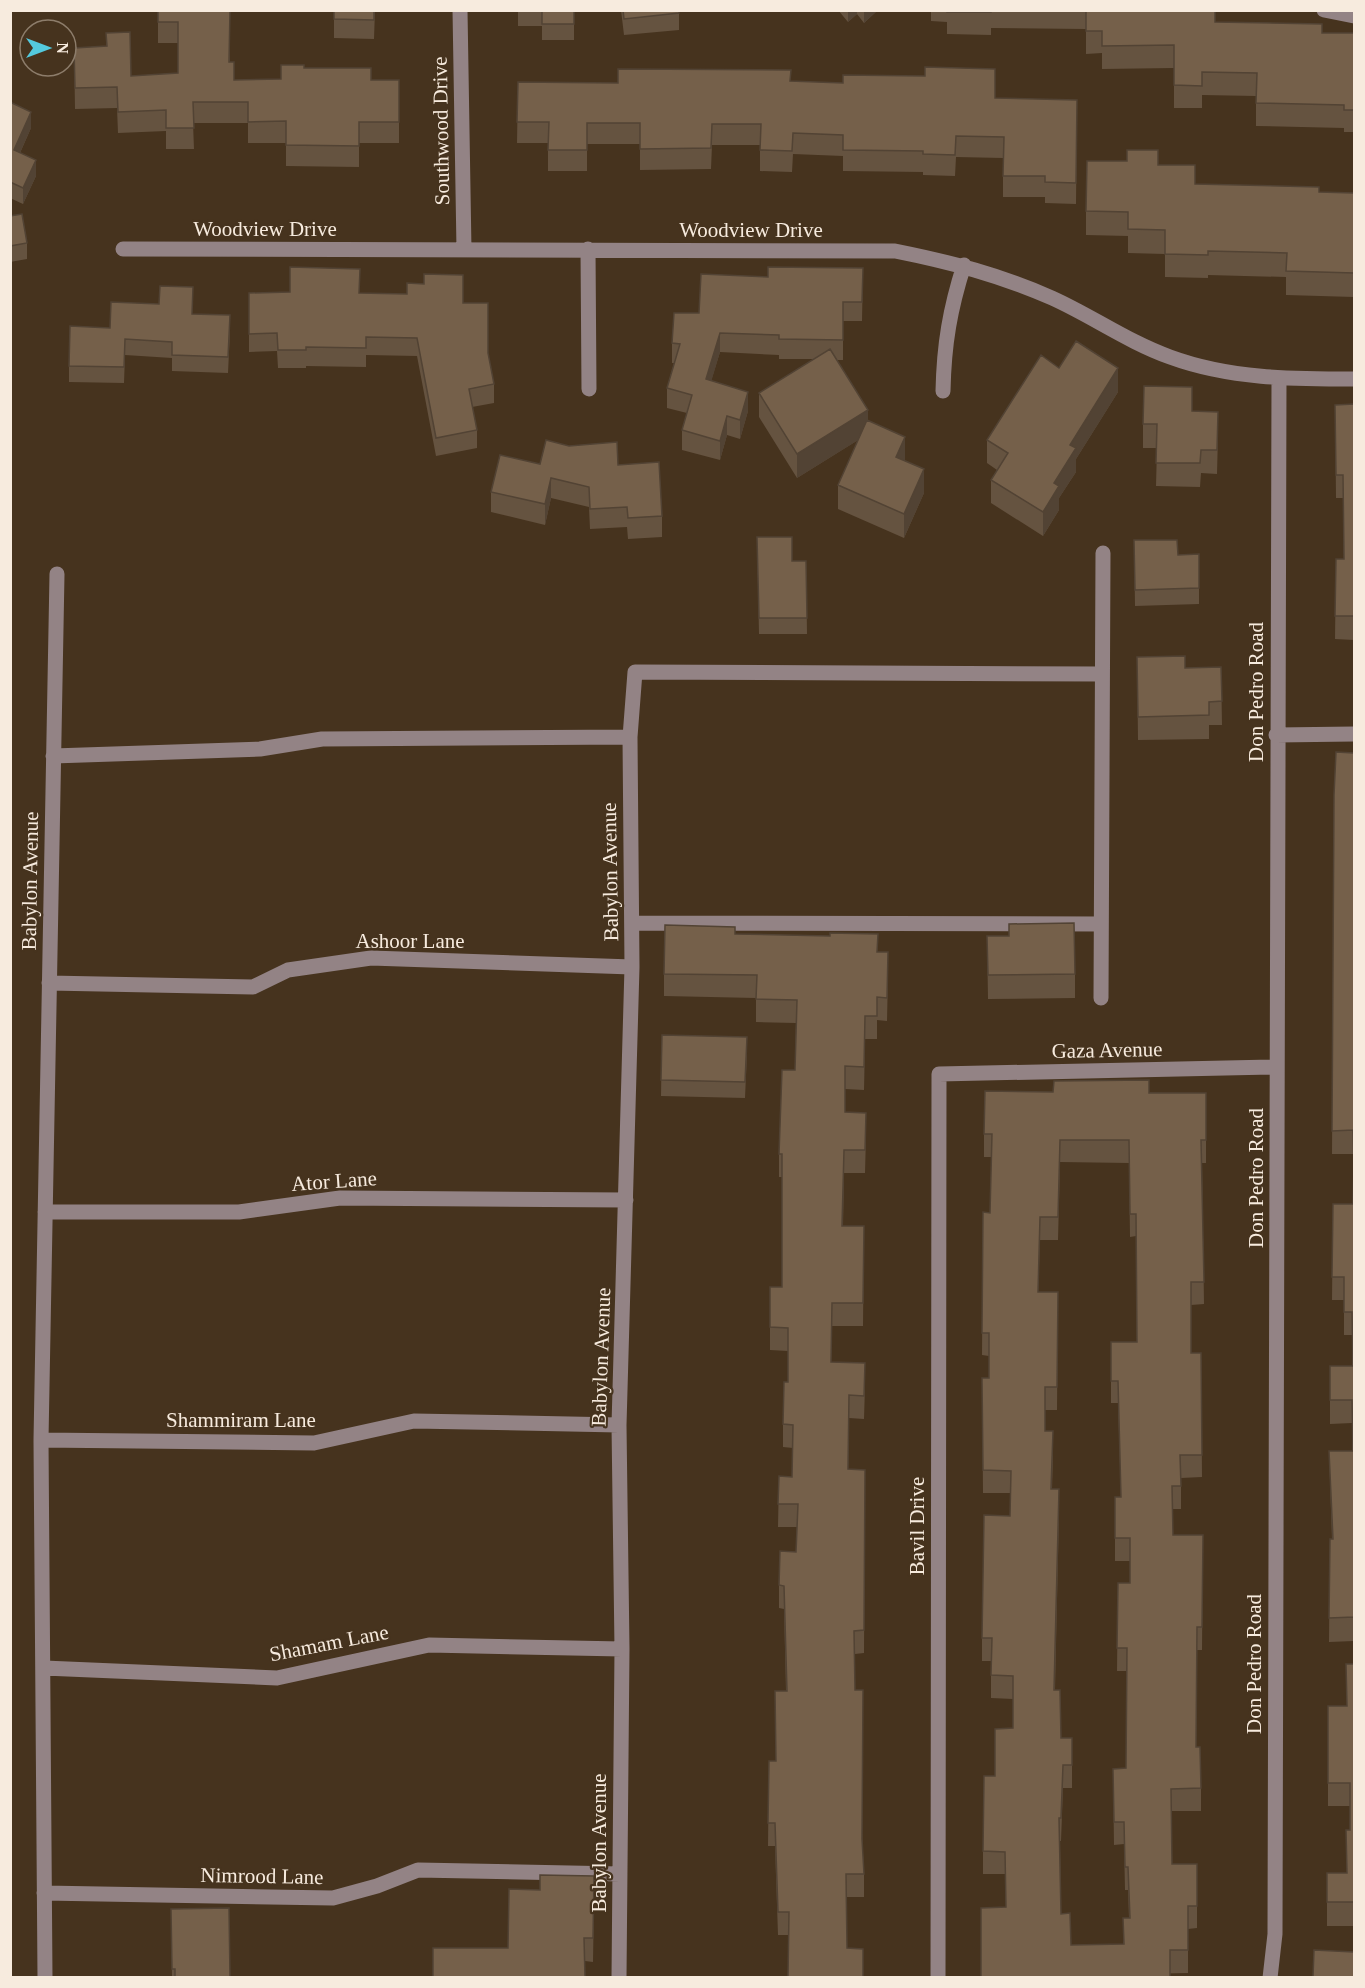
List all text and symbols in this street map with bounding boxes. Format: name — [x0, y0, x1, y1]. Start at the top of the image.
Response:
north arrow — [18, 18, 78, 78]
text: N — [54, 42, 71, 54]
street label: Southwood Drive — [428, 56, 454, 206]
street label: Woodview Drive — [193, 217, 337, 241]
street label: Woodview Drive — [679, 218, 823, 242]
street label: Don Pedro Road — [1244, 622, 1268, 762]
street label: Babylon Avenue — [597, 802, 623, 942]
street label: Babylon Avenue — [17, 811, 43, 951]
street label: Ashoor Lane — [355, 929, 465, 953]
street label: Gaza Avenue — [1051, 1037, 1163, 1063]
street label: Don Pedro Road — [1244, 1108, 1268, 1248]
street label: Ator Lane — [290, 1166, 378, 1196]
street label: Babylon Avenue — [587, 1287, 615, 1427]
street label: Shammiram Lane — [166, 1408, 316, 1432]
street label: Bavil Drive — [905, 1477, 929, 1575]
street label: Don Pedro Road — [1242, 1594, 1266, 1734]
street label: Shamam Lane — [267, 1620, 391, 1666]
street label: Babylon Avenue — [587, 1773, 611, 1913]
street label: Nimrood Lane — [200, 1863, 324, 1889]

